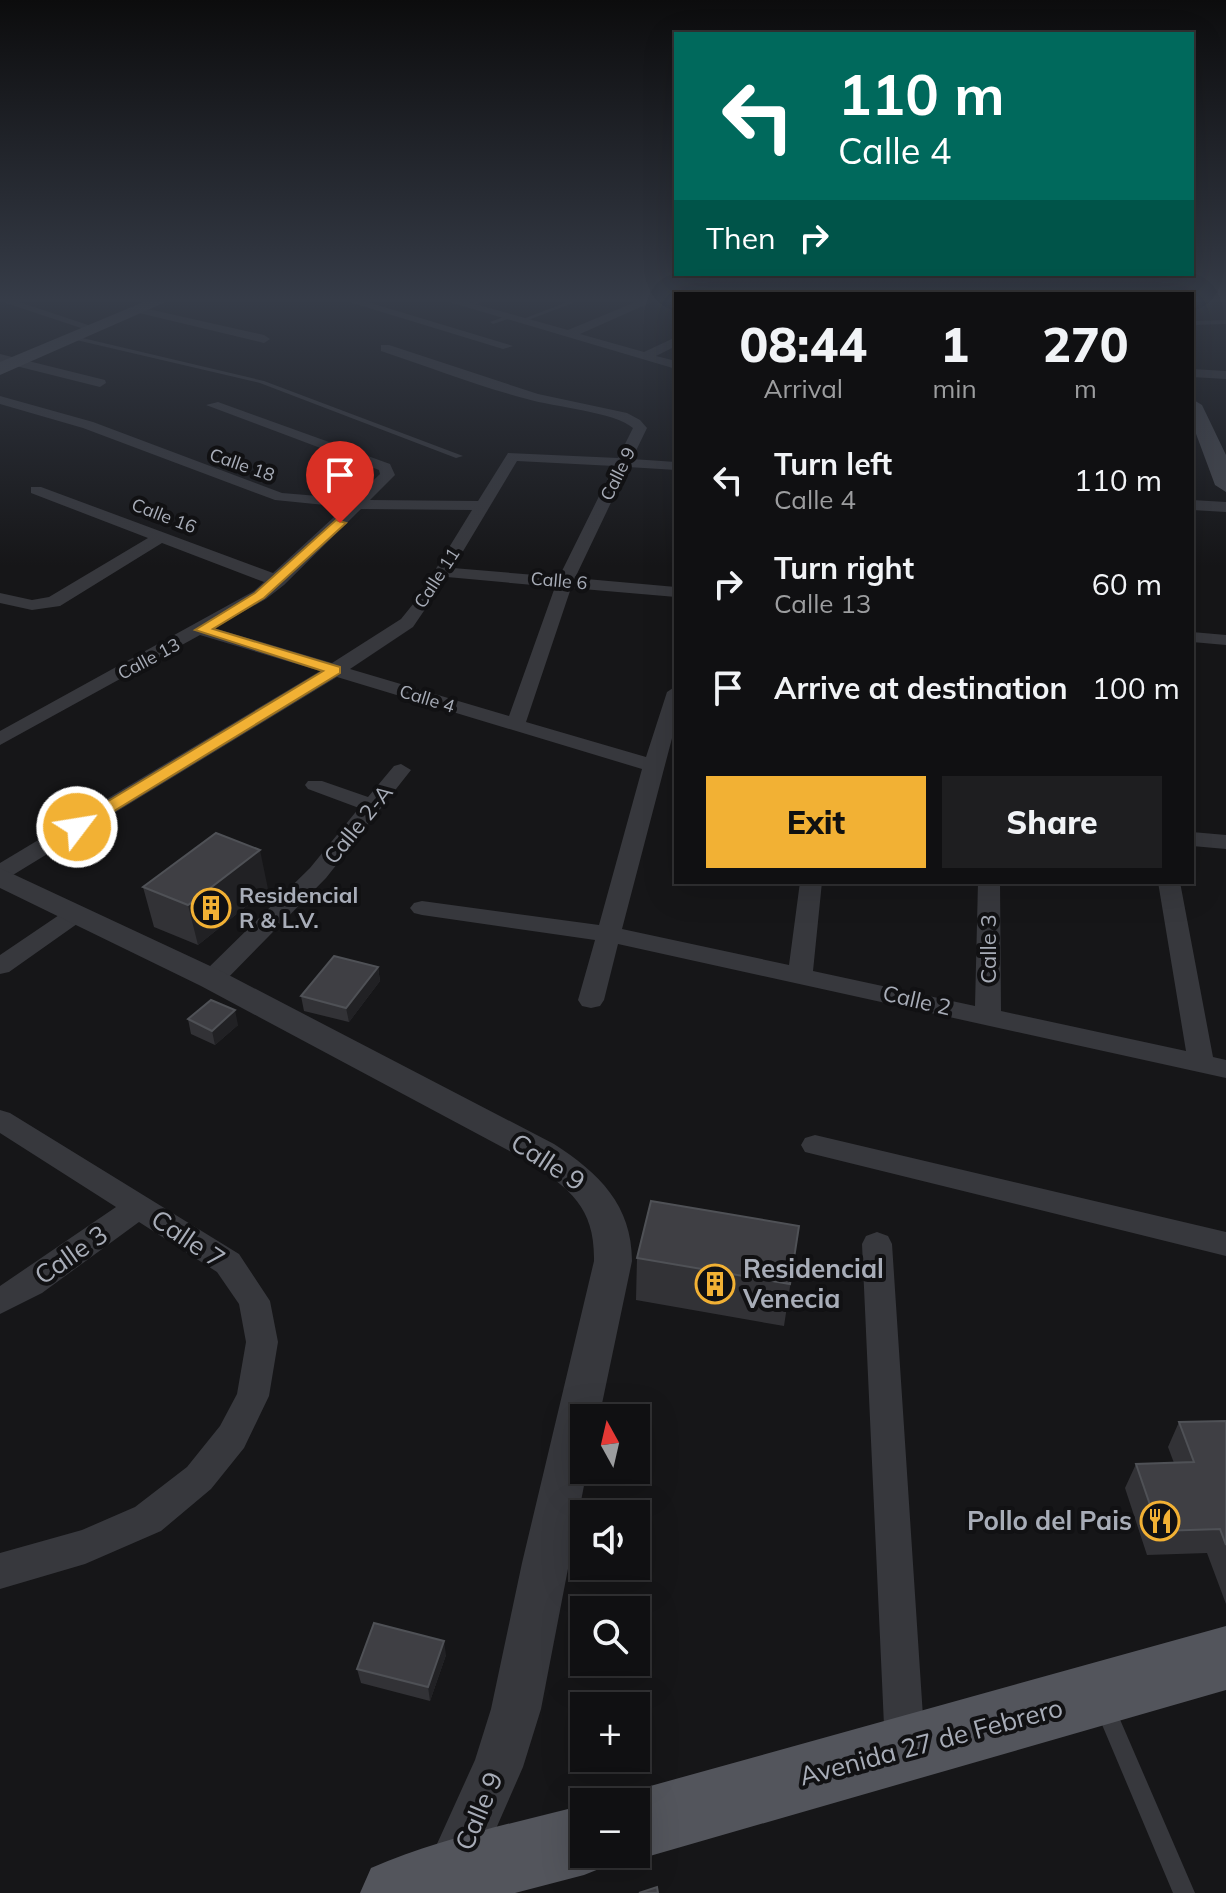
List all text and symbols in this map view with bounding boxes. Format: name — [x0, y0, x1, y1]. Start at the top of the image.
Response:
text: 110 m — [838, 59, 1005, 129]
icon: left — [706, 64, 810, 168]
text: Calle 4 — [838, 128, 951, 173]
icon: right — [792, 216, 836, 260]
text: Then — [706, 219, 776, 257]
text: 08:44 — [739, 314, 867, 374]
text: 1 — [940, 314, 969, 374]
text: 270 — [1042, 314, 1129, 374]
text: Arrival — [763, 372, 843, 405]
text: min — [933, 372, 977, 405]
text: m — [1074, 372, 1097, 405]
pin — [306, 441, 374, 523]
street label: Calle 18 — [207, 443, 278, 486]
street label: Calle 9 — [595, 443, 640, 504]
text: Turn left — [774, 445, 892, 483]
icon: arrive — [318, 453, 362, 497]
icon: left — [706, 458, 750, 502]
text: 110 m — [1074, 461, 1162, 499]
text: Calle 4 — [774, 483, 856, 516]
street label: Calle 16 — [129, 493, 200, 538]
street label: Calle 11 — [409, 543, 465, 612]
text: Turn right — [774, 549, 914, 587]
icon: right — [706, 562, 750, 606]
text: 60 m — [1092, 565, 1162, 603]
street label: Calle 6 — [530, 567, 588, 594]
text: Calle 13 — [774, 587, 871, 620]
street label: Calle 13 — [114, 633, 184, 685]
icon: arrive — [706, 666, 750, 710]
text: Arrive at destination — [774, 669, 1068, 707]
text: 100 m — [1092, 669, 1180, 707]
street label: Calle 4 — [397, 679, 458, 718]
button: Exit — [706, 776, 926, 868]
button: Share — [942, 776, 1162, 868]
street label: Calle 2-A — [317, 778, 399, 870]
position arrow — [35, 785, 119, 869]
place label: Residencial R & L.V. — [239, 881, 358, 934]
building icon: Residencial R & L.V. — [190, 887, 232, 929]
street label: Calle 3 — [974, 914, 1002, 984]
street label: Calle 2 — [880, 979, 954, 1021]
street label: Calle 9 — [505, 1125, 592, 1198]
street label: Calle 7 — [145, 1202, 231, 1275]
street label: Calle 3 — [28, 1218, 114, 1292]
place label: Residencial Venecia — [742, 1252, 884, 1315]
building icon: Residencial Venecia — [694, 1263, 736, 1305]
north arrow — [570, 1404, 650, 1484]
map controls — [570, 1404, 650, 1868]
button: sound — [570, 1500, 650, 1580]
restaurant icon: Pollo del Pais — [1139, 1500, 1181, 1542]
place label: Pollo del Pais — [967, 1504, 1132, 1537]
button: search — [570, 1596, 650, 1676]
street label: Avenida 27 de Febrero — [795, 1690, 1066, 1793]
button: + — [570, 1692, 650, 1772]
street label: Calle 9 — [447, 1767, 510, 1855]
button: − — [570, 1788, 650, 1868]

